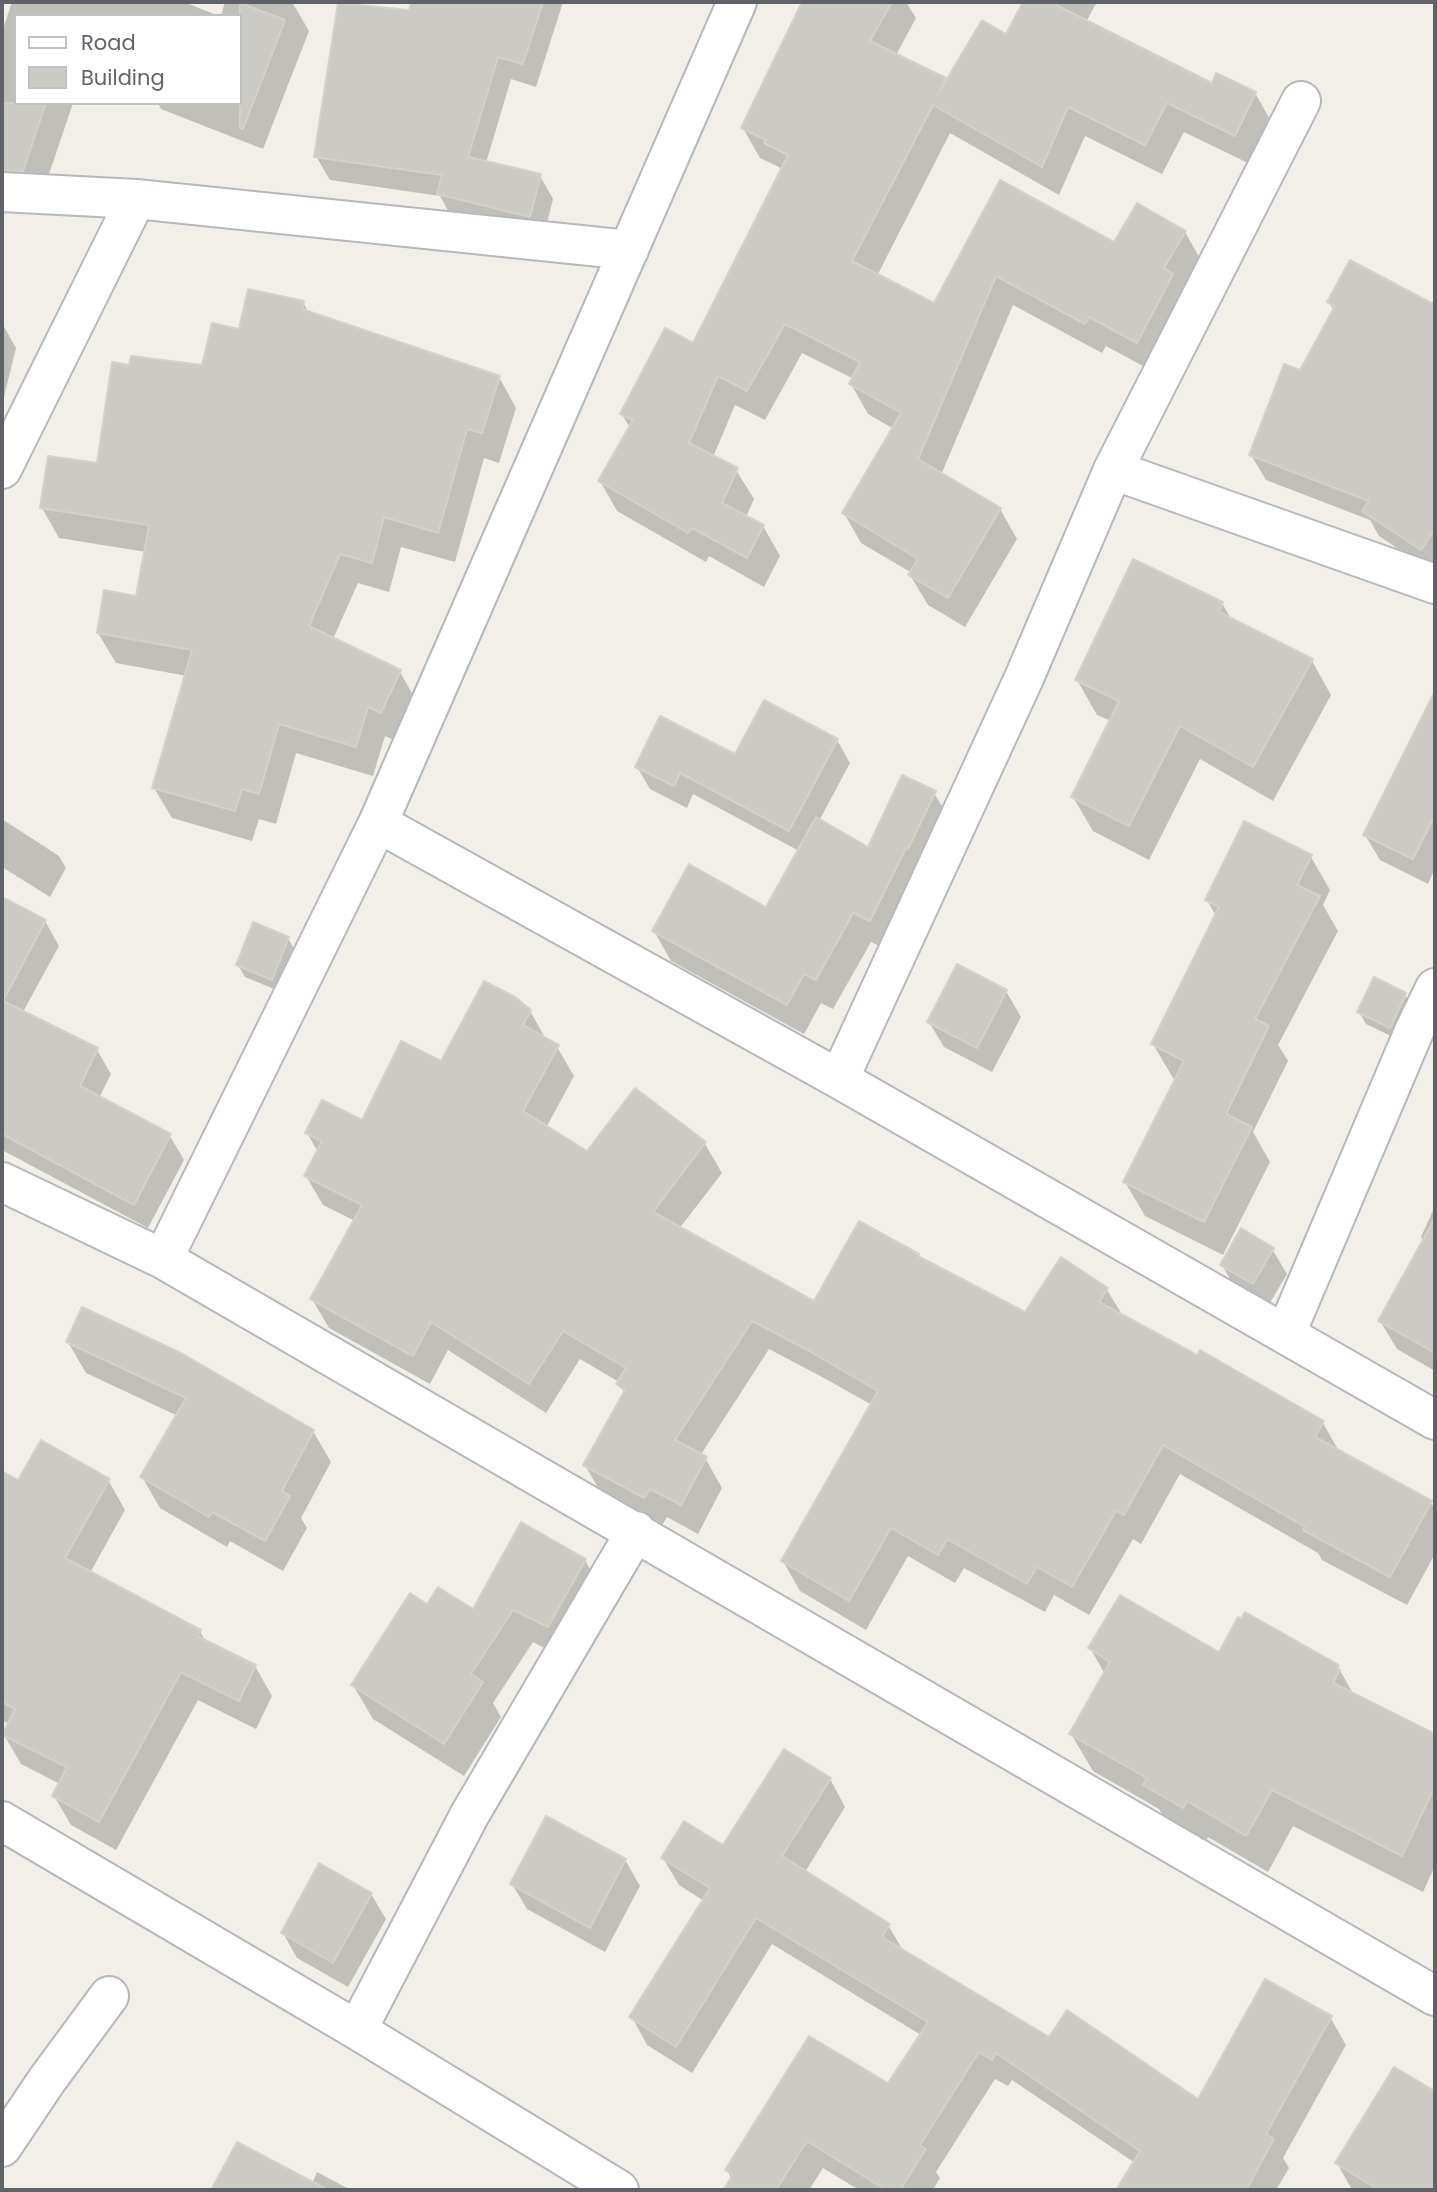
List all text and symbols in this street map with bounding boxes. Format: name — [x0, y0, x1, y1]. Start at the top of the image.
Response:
legend — [14, 14, 242, 105]
text: Road — [81, 28, 136, 57]
text: Building — [81, 63, 165, 92]

